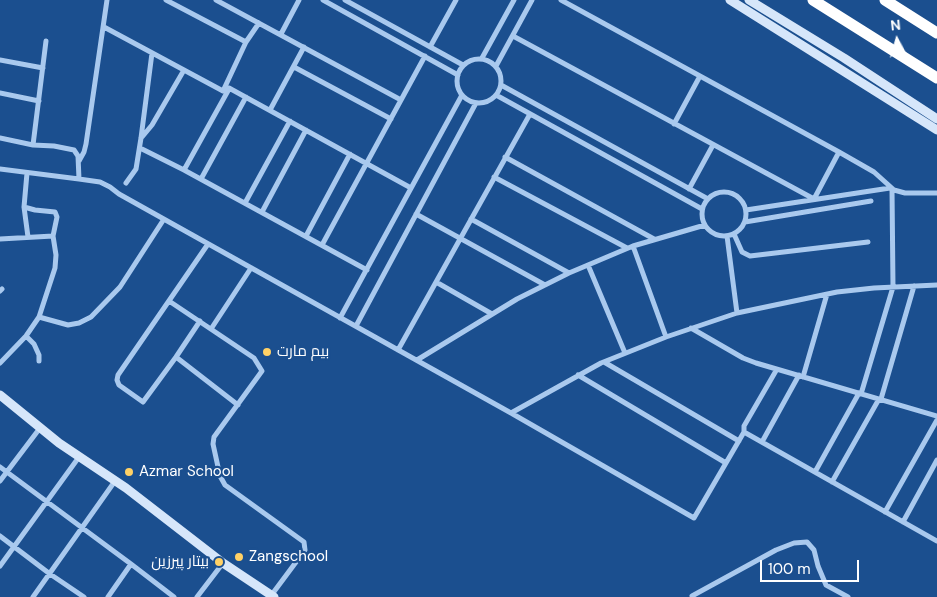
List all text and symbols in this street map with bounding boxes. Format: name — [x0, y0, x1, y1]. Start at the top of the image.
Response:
north arrow — [872, 15, 922, 65]
text: N — [889, 16, 901, 35]
place label: بیم مارت — [277, 343, 329, 361]
marker: بیم مارت — [261, 346, 273, 358]
place label: Azmar School — [139, 463, 234, 481]
marker: Azmar School — [123, 466, 135, 478]
place label: Zangschool — [249, 548, 328, 566]
scale bar — [762, 550, 861, 582]
marker: Zangschool — [233, 551, 245, 563]
place label: بيتار پيرزين — [151, 553, 209, 571]
marker: بيتار پيرزين — [213, 556, 225, 568]
text: 100 m — [768, 559, 811, 579]

